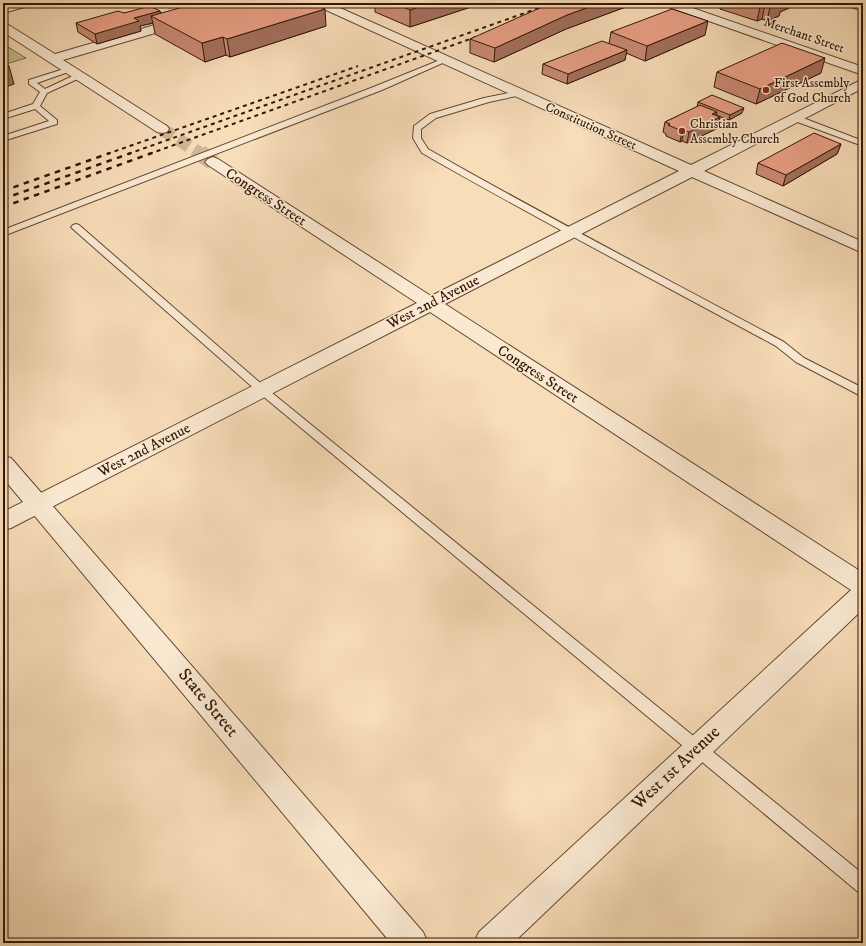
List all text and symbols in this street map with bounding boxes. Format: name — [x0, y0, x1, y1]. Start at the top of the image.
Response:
street label: Merchant Street — [762, 14, 846, 56]
place label: First Assembly of God Church — [774, 75, 851, 106]
marker: First Assembly of God Church — [761, 85, 771, 95]
street label: Constitution Street — [543, 99, 639, 153]
place label: Christian Assembly Church — [690, 116, 780, 147]
marker: Christian Assembly Church — [677, 126, 687, 136]
street label: Congress Street — [222, 164, 310, 230]
street label: West 2nd Avenue — [383, 271, 482, 334]
street label: Congress Street — [494, 341, 582, 407]
street label: West 2nd Avenue — [94, 419, 193, 482]
street label: State Street — [173, 664, 243, 742]
street label: West 1st Avenue — [626, 721, 725, 815]

